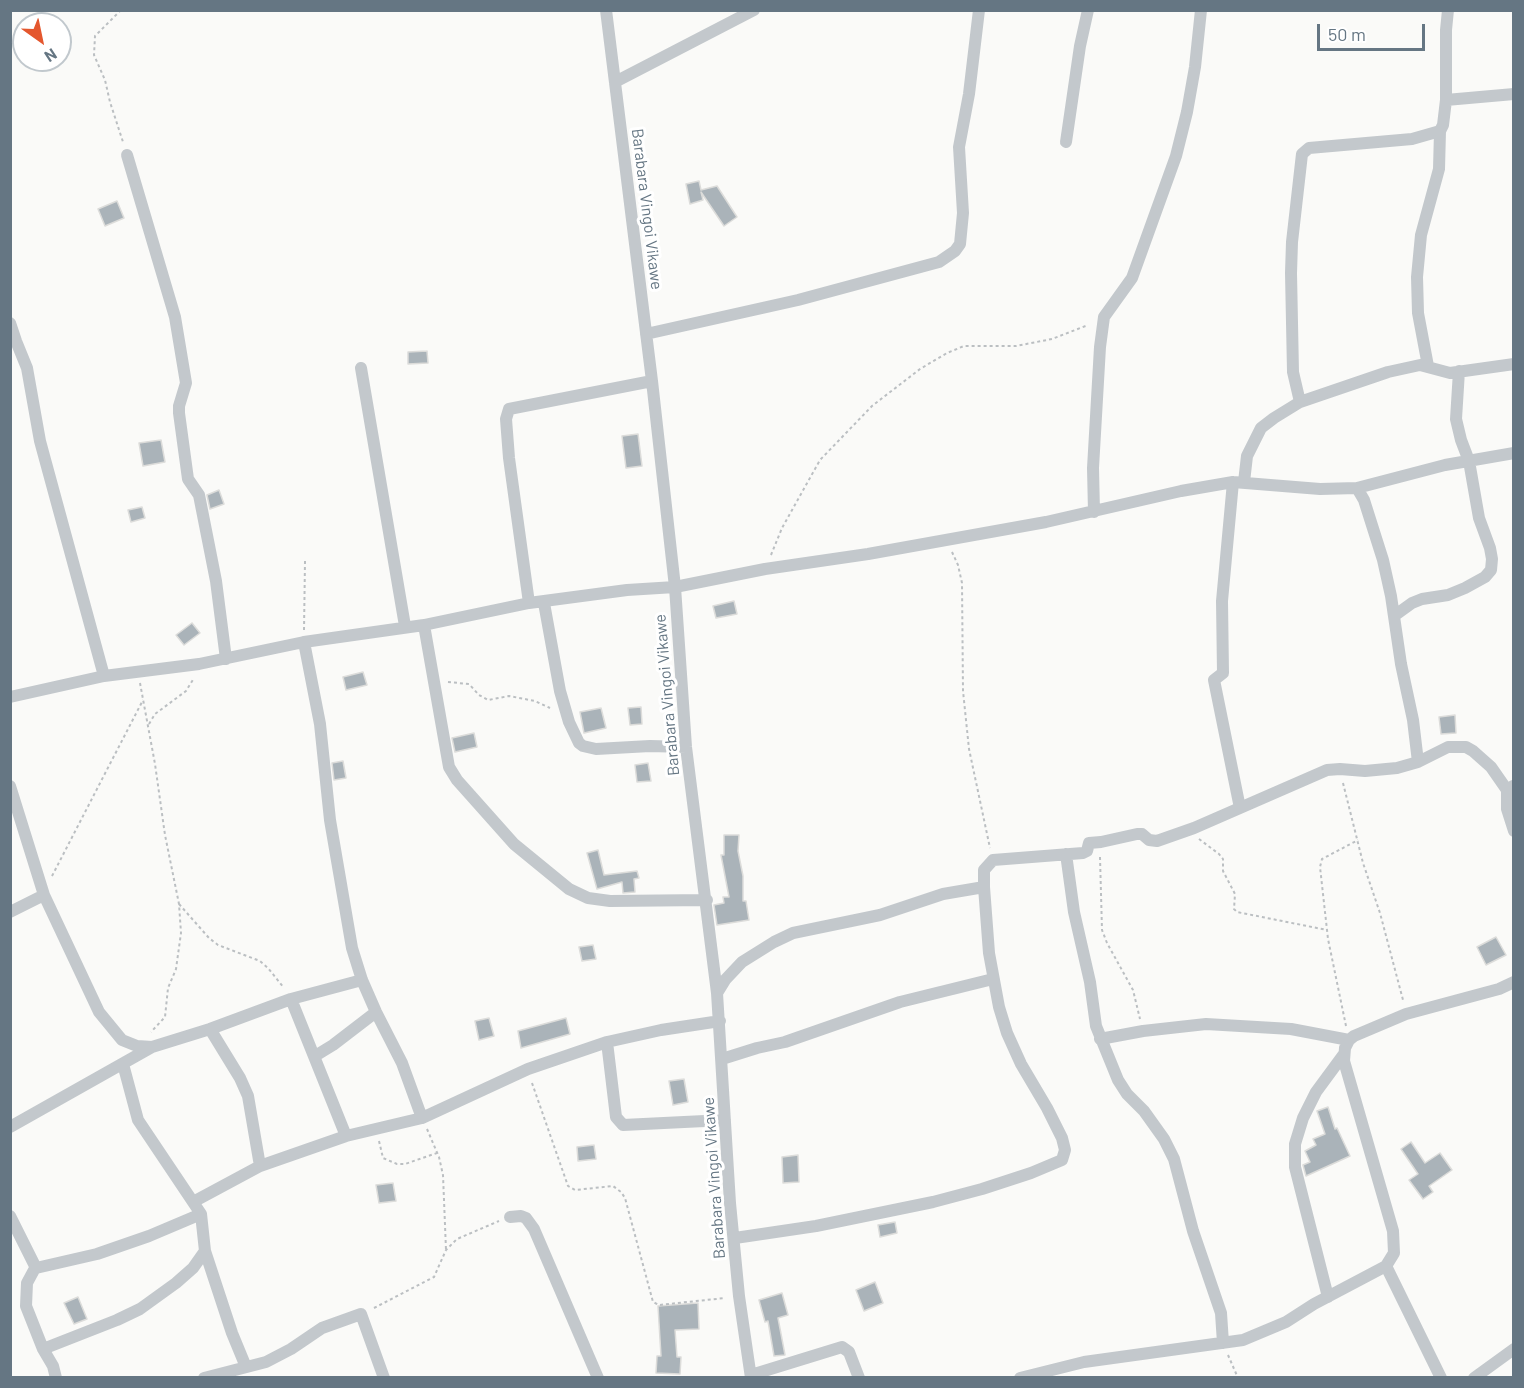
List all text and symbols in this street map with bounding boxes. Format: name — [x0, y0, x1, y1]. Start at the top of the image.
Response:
north arrow — [12, 12, 72, 72]
scale bar — [1320, 12, 1428, 50]
text: 50 m — [1328, 23, 1366, 45]
text: N — [41, 45, 61, 67]
street label: Barabara Vingoi Vikawe — [628, 127, 666, 291]
street label: Barabara Vingoi Vikawe — [650, 613, 684, 777]
street label: Barabara Vingoi Vikawe — [699, 1096, 729, 1260]

